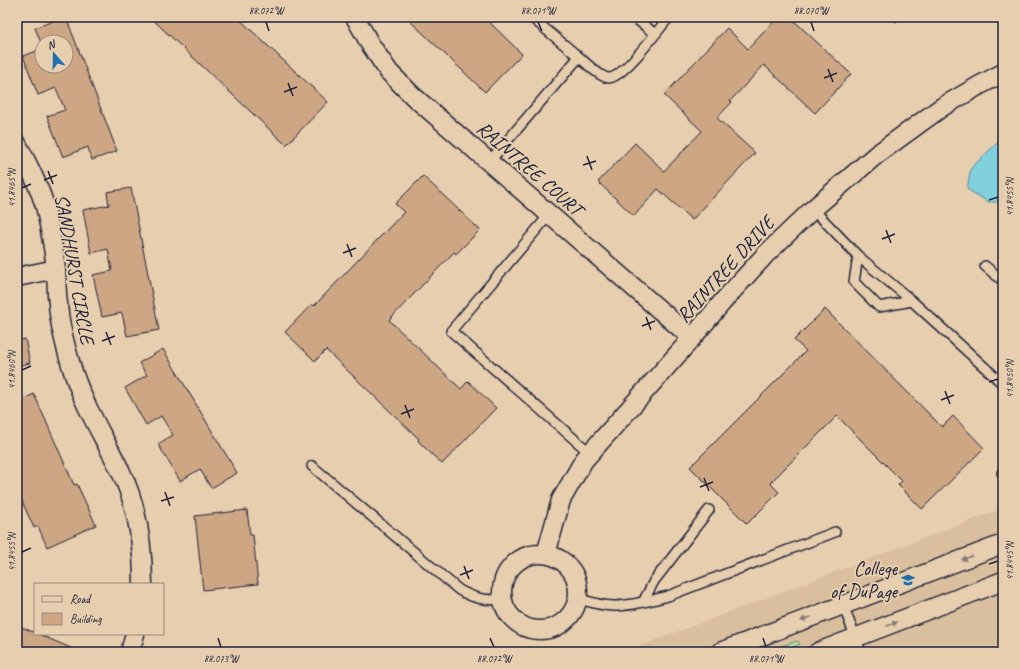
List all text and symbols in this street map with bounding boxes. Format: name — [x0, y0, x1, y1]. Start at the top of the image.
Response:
text: 88.072°W — [249, 4, 285, 17]
text: 88.071°W — [521, 4, 557, 17]
text: 88.070°W — [794, 4, 830, 17]
north arrow — [34, 34, 74, 74]
text: N — [45, 36, 58, 52]
street label: RAINTREE COURT — [472, 116, 591, 224]
text: 41.8465°N — [5, 167, 18, 207]
text: 41.8455°N — [1003, 176, 1016, 216]
street label: SANDHURST CIRCLE — [49, 192, 100, 348]
street label: RAINTREE DRIVE — [671, 209, 782, 328]
text: 41.8460°N — [5, 349, 18, 389]
text: 41.8450°N — [1003, 358, 1016, 398]
text: 41.8455°N — [5, 531, 18, 571]
text: 41.8445°N — [1003, 540, 1016, 580]
place label: College of DuPage — [830, 556, 898, 604]
one-way arrow — [960, 556, 972, 562]
school or university icon: College of DuPage — [900, 572, 916, 588]
legend — [34, 583, 164, 635]
text: Road — [70, 591, 92, 607]
text: Building — [70, 611, 102, 627]
one-way arrow — [800, 617, 812, 623]
one-way arrow — [886, 620, 898, 626]
text: 88.073°W — [204, 652, 240, 665]
text: 88.072°W — [477, 652, 513, 665]
text: 88.071°W — [749, 652, 785, 665]

